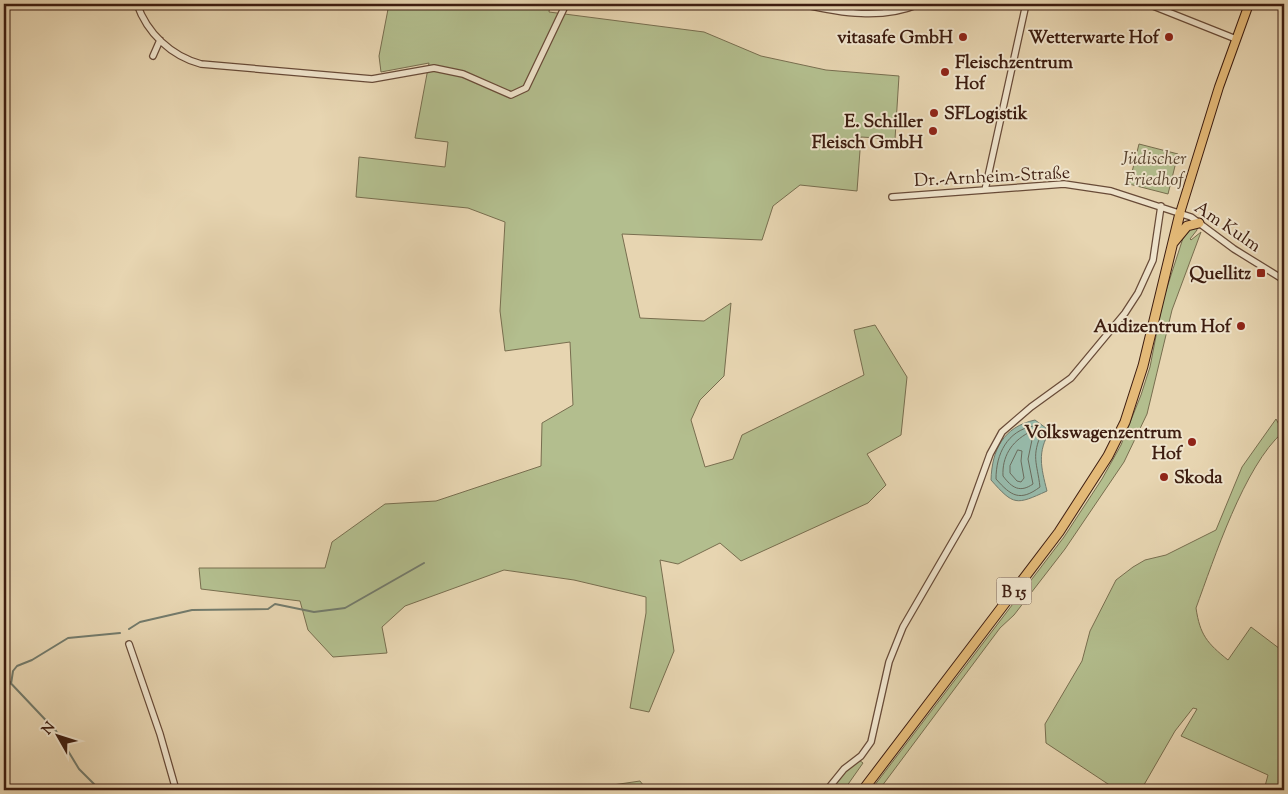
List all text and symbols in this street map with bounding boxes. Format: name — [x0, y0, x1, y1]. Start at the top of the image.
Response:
place label: vitasafe GmbH — [837, 26, 954, 52]
place label: Wetterwarte Hof — [1028, 26, 1161, 52]
marker: vitasafe GmbH — [957, 31, 969, 43]
marker: Wetterwarte Hof — [1163, 31, 1175, 43]
place label: Fleischzentrum Hof — [955, 51, 1073, 98]
marker: Fleischzentrum Hof — [939, 66, 951, 78]
place label: SFLogistik — [944, 102, 1028, 128]
marker: SFLogistik — [928, 107, 940, 119]
place label: E. Schiller Fleisch GmbH — [812, 110, 924, 157]
marker: E. Schiller Fleisch GmbH — [927, 125, 939, 137]
park label: Jüdischer Friedhof — [1120, 147, 1187, 194]
street label: Dr.-Arnheim-Straße — [913, 161, 1071, 195]
street label: Am Kulm — [1188, 196, 1266, 260]
place label: Quellitz — [1189, 262, 1251, 288]
marker: Quellitz — [1255, 267, 1267, 279]
place label: Audizentrum Hof — [1093, 315, 1233, 341]
marker: Audizentrum Hof — [1235, 320, 1247, 332]
place label: Volkswagenzentrum Hof — [1024, 421, 1184, 468]
marker: Volkswagenzentrum Hof — [1186, 436, 1198, 448]
place label: Skoda — [1174, 466, 1223, 492]
marker: Skoda — [1158, 471, 1170, 483]
road number: B 15 — [996, 578, 1032, 604]
north arrow — [32, 712, 82, 762]
text: N — [38, 718, 61, 740]

